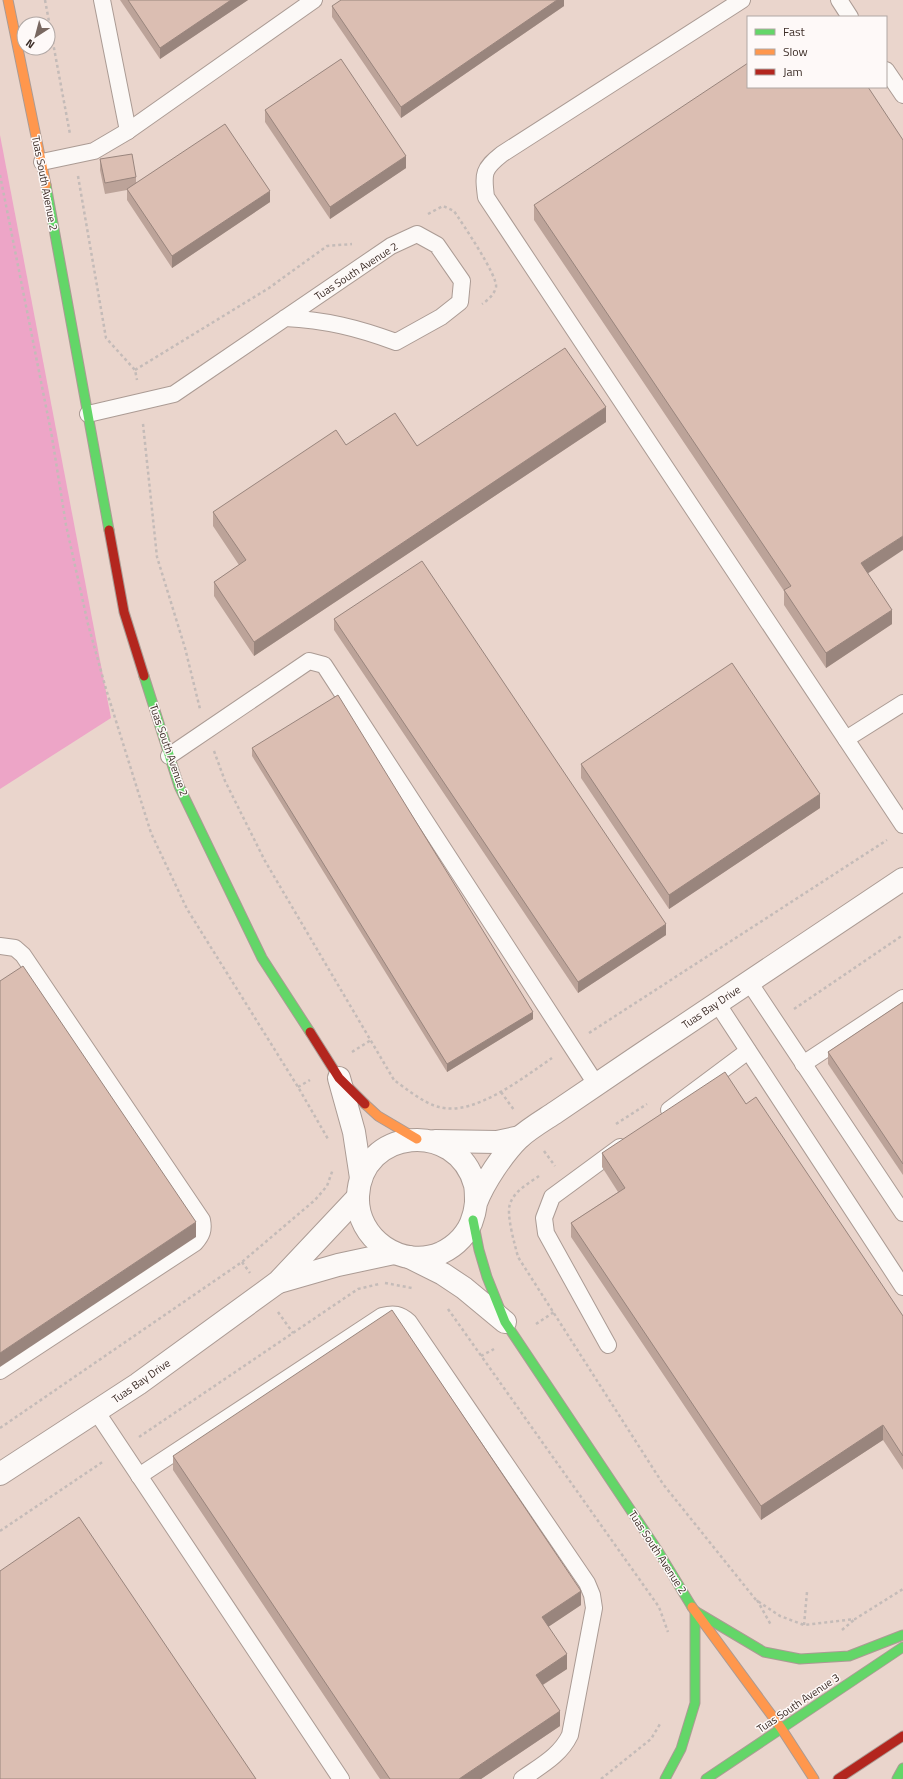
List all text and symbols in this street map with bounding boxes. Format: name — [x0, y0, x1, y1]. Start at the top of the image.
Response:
north arrow — [16, 16, 56, 56]
legend — [747, 16, 887, 88]
text: Fast — [783, 22, 806, 41]
text: N — [22, 35, 38, 53]
text: Slow — [783, 42, 808, 61]
text: Jam — [783, 62, 803, 81]
street label: Tuas South Avenue 2 — [28, 134, 62, 232]
street label: Tuas South Avenue 2 — [311, 238, 401, 304]
street label: Tuas South Avenue 2 — [146, 702, 192, 798]
street label: Tuas Bay Drive — [678, 981, 744, 1033]
street label: Tuas Bay Drive — [109, 1355, 174, 1407]
street label: Tuas South Avenue 2 — [625, 1507, 691, 1597]
street label: Tuas South Avenue 3 — [754, 1669, 842, 1737]

